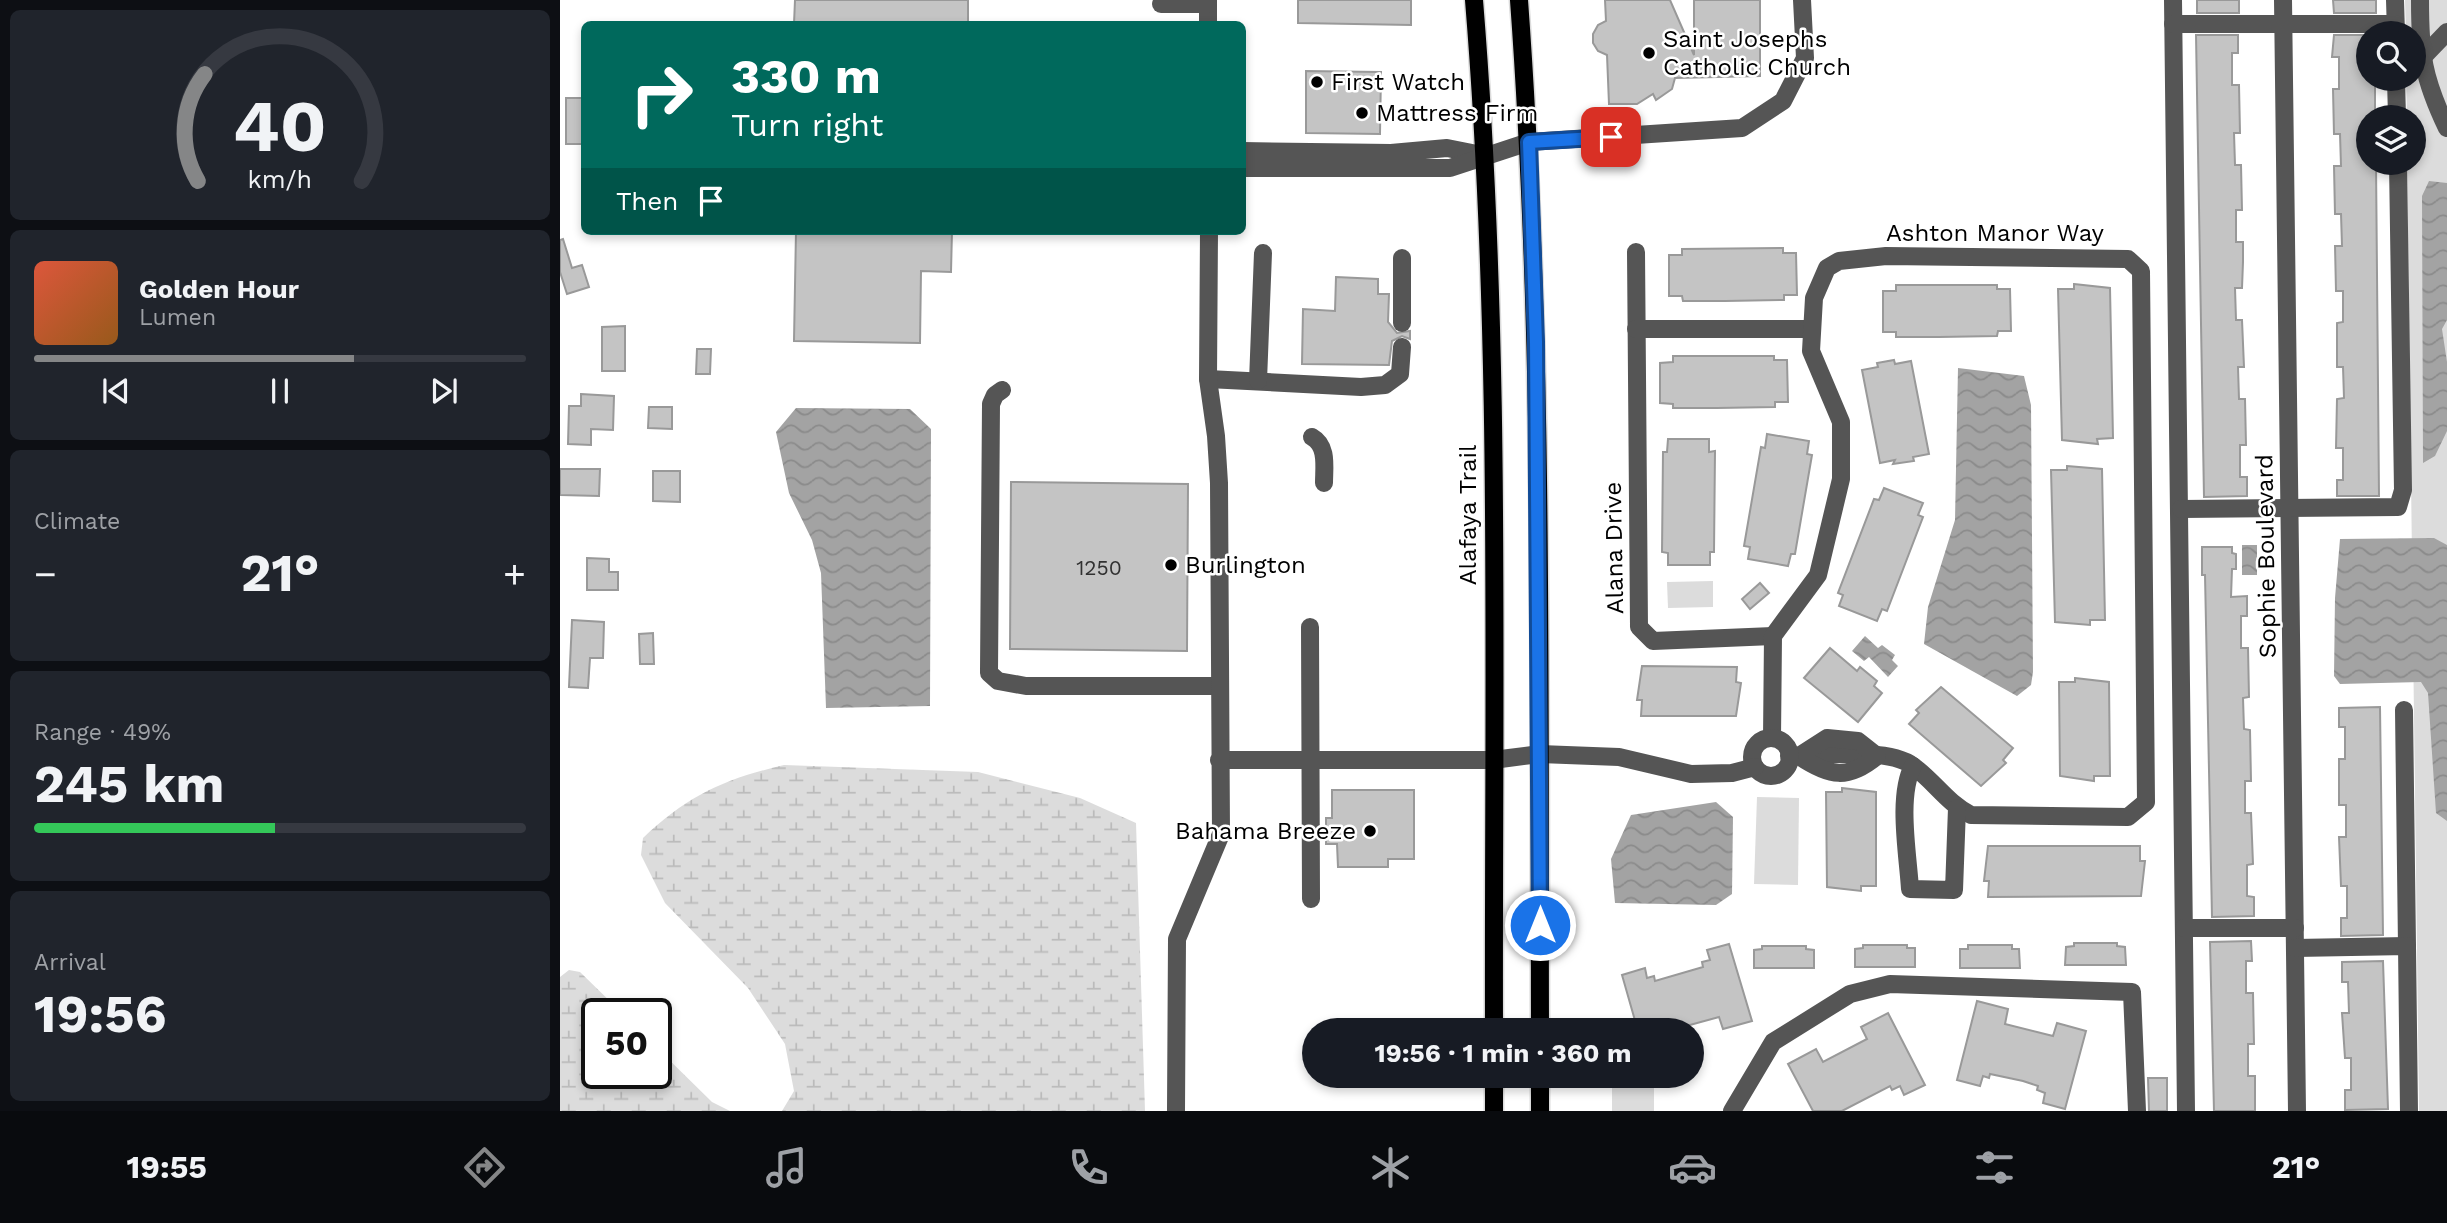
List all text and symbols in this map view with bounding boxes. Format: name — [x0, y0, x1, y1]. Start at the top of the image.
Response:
map controls — [2356, 21, 2426, 175]
button: search — [2356, 21, 2426, 91]
place label: Saint Josephs Catholic Church — [1663, 25, 1851, 81]
marker: Saint Josephs Catholic Church — [1641, 45, 1657, 61]
text: 330 m — [731, 47, 881, 105]
icon: right — [616, 49, 707, 140]
place label: First Watch — [1331, 68, 1465, 96]
marker: First Watch — [1309, 74, 1325, 90]
text: 40 — [233, 83, 327, 169]
place label: Mattress Firm — [1376, 99, 1538, 127]
marker: Mattress Firm — [1354, 105, 1370, 121]
button: layers — [2356, 105, 2426, 175]
text: Turn right — [731, 106, 883, 144]
pin — [1581, 107, 1641, 167]
icon: arrive — [1592, 118, 1630, 156]
text: km/h — [248, 165, 312, 194]
icon: arrive — [692, 182, 730, 220]
text: Then — [616, 186, 678, 216]
street label: Ashton Manor Way — [1886, 219, 2105, 247]
text: Golden Hour — [139, 274, 299, 304]
text: Lumen — [139, 304, 216, 331]
icon: previous — [97, 372, 135, 410]
icon: pause — [261, 372, 299, 410]
icon: next — [425, 372, 463, 410]
street label: Alafaya Trail — [1454, 444, 1482, 585]
street label: Sophie Boulevard — [2250, 454, 2282, 658]
street label: Alana Drive — [1599, 482, 1629, 614]
text: Climate — [34, 508, 120, 535]
text: 21° — [240, 543, 320, 604]
place label: Burlington — [1185, 551, 1306, 579]
text: − — [34, 552, 57, 596]
text: + — [503, 552, 526, 596]
house number: 1250 — [1076, 555, 1122, 580]
marker: Burlington — [1163, 557, 1179, 573]
text: Range · 49% — [34, 719, 171, 746]
text: 245 km — [34, 754, 224, 815]
place label: Bahama Breeze — [1175, 817, 1356, 845]
marker: Bahama Breeze — [1362, 823, 1378, 839]
position arrow — [1503, 888, 1577, 962]
text: Arrival — [34, 949, 106, 976]
text: 19:56 — [34, 984, 167, 1045]
speed limit sign: 50 — [581, 998, 672, 1089]
text: 19:56 · 1 min · 360 m — [1375, 1038, 1631, 1068]
icon: directions — [460, 1143, 509, 1192]
icon: music — [762, 1143, 811, 1192]
icon: phone — [1064, 1143, 1113, 1192]
icon: climate — [1366, 1143, 1415, 1192]
icon: car — [1668, 1143, 1717, 1192]
icon: filters — [1970, 1143, 2019, 1192]
text: 19:55 — [126, 1148, 207, 1186]
text: 21° — [2272, 1148, 2320, 1186]

